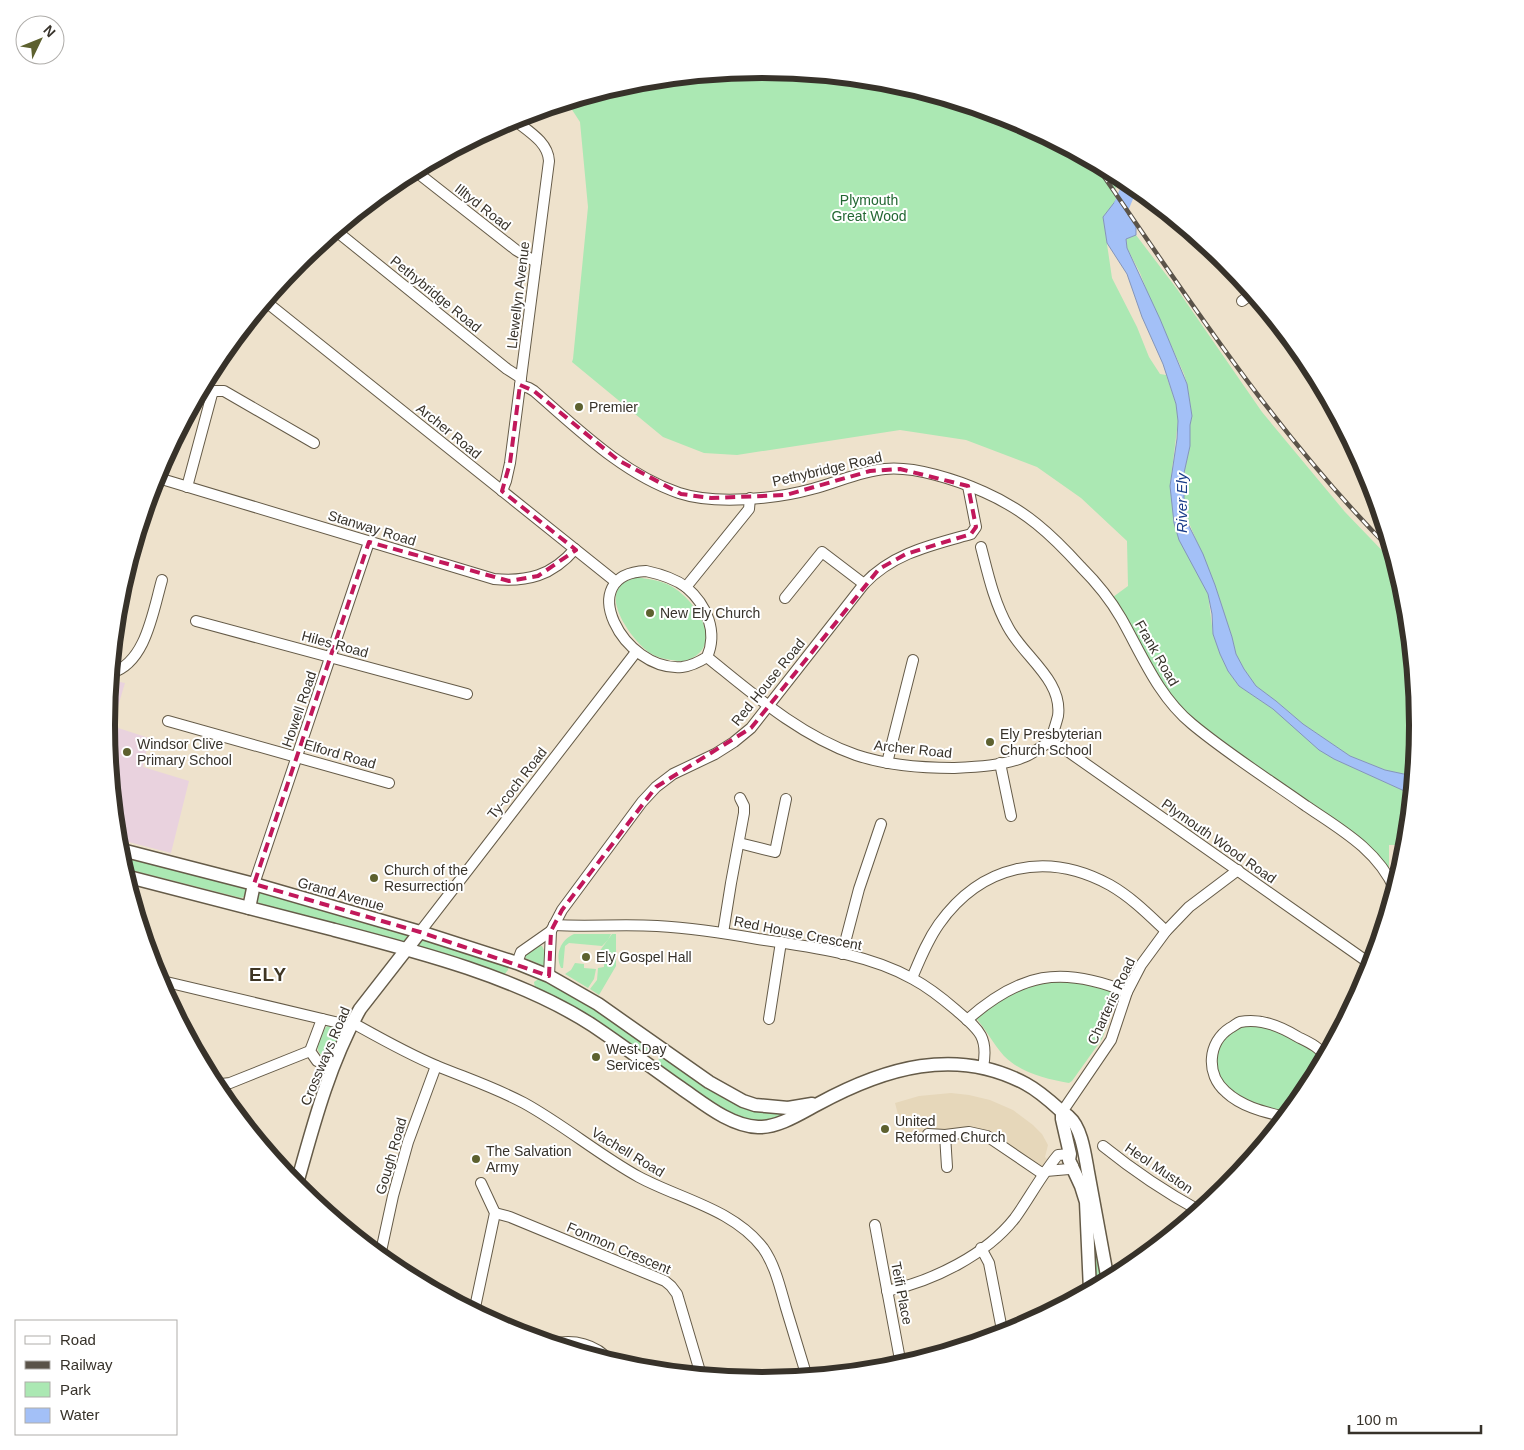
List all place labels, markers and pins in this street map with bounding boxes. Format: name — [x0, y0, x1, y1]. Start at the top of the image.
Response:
place label: Premier — [589, 399, 638, 415]
marker: Premier — [573, 401, 585, 413]
place label: New Ely Church — [660, 605, 760, 621]
marker: New Ely Church — [644, 607, 656, 619]
place label: Ely Presbyterian Church School — [1000, 726, 1102, 758]
place label: Windsor Clive Primary School — [137, 736, 232, 768]
marker: Ely Presbyterian Church School — [984, 736, 996, 748]
marker: Windsor Clive Primary School — [121, 746, 133, 758]
place label: Church of the Resurrection — [384, 862, 468, 894]
marker: Church of the Resurrection — [368, 872, 380, 884]
place label: Ely Gospel Hall — [596, 949, 692, 965]
marker: Ely Gospel Hall — [580, 951, 592, 963]
place label: West Day Services — [606, 1041, 666, 1073]
marker: West Day Services — [590, 1051, 602, 1063]
place label: United Reformed Church — [895, 1113, 1006, 1145]
marker: United Reformed Church — [879, 1123, 891, 1135]
place label: The Salvation Army — [486, 1143, 572, 1175]
marker: The Salvation Army — [470, 1153, 482, 1165]

